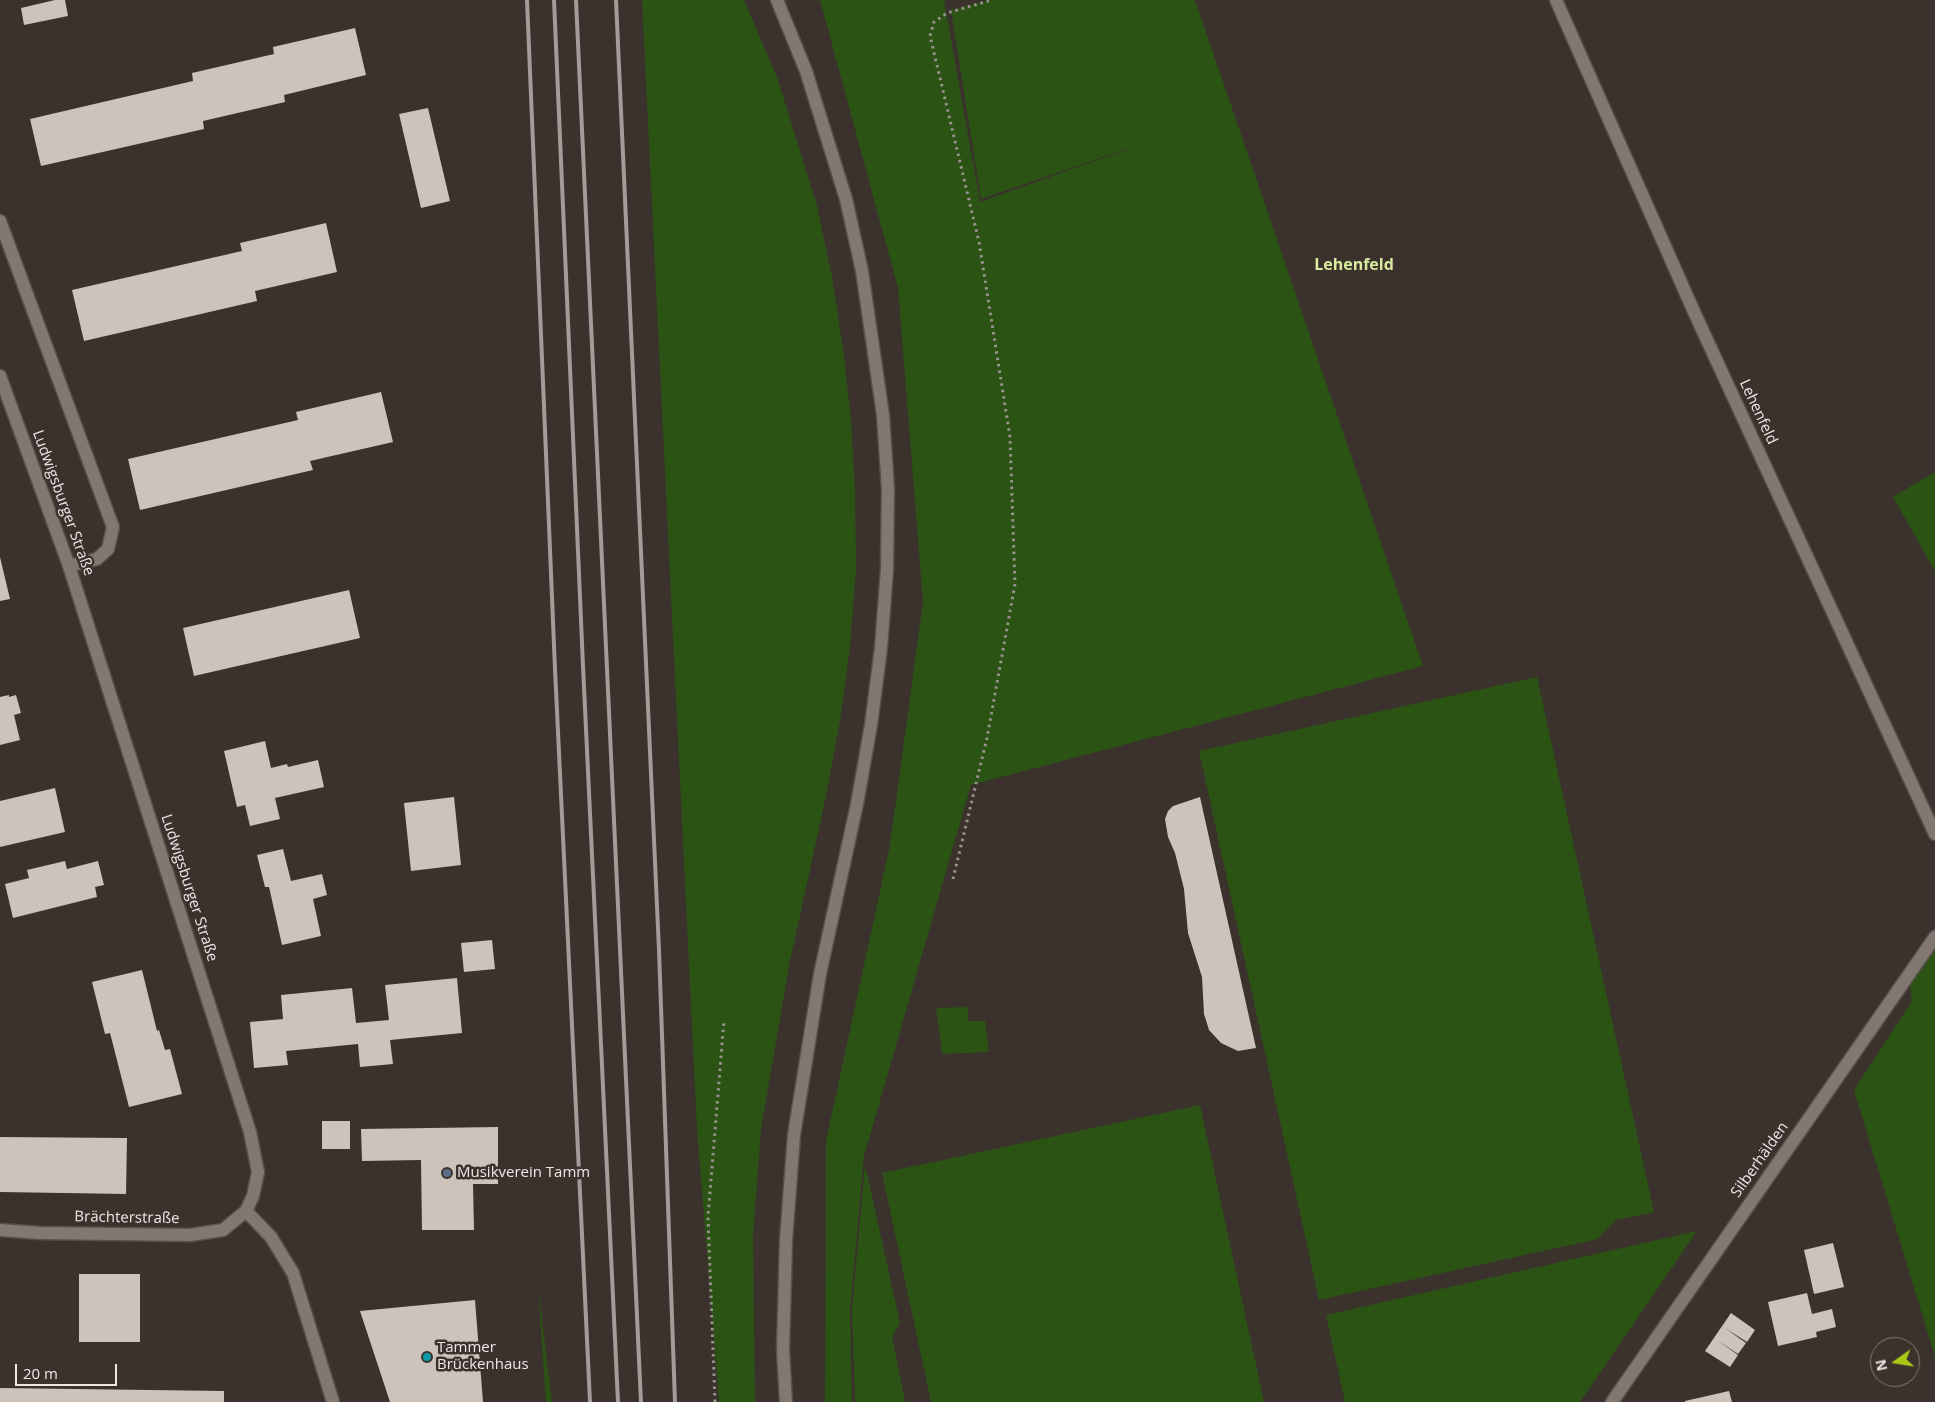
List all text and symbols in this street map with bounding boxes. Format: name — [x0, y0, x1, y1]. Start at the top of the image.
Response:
district label: Lehenfeld — [1314, 255, 1394, 275]
street label: Lehenfeld — [1735, 377, 1781, 447]
street label: Ludwigsburger Straße — [28, 428, 98, 578]
street label: Ludwigsburger Straße — [157, 812, 221, 964]
street label: Silberhälden — [1727, 1119, 1793, 1201]
place label: Musikverein Tamm — [457, 1164, 590, 1182]
marker: Musikverein Tamm — [441, 1167, 453, 1179]
street label: Brächterstraße — [74, 1208, 180, 1228]
north arrow — [1870, 1337, 1920, 1387]
place label: Tammer Brückenhaus — [437, 1339, 529, 1374]
marker: Tammer Brückenhaus — [421, 1351, 433, 1363]
scale bar — [18, 1354, 120, 1386]
text: N — [1870, 1358, 1891, 1373]
text: 20 m — [23, 1363, 58, 1383]

